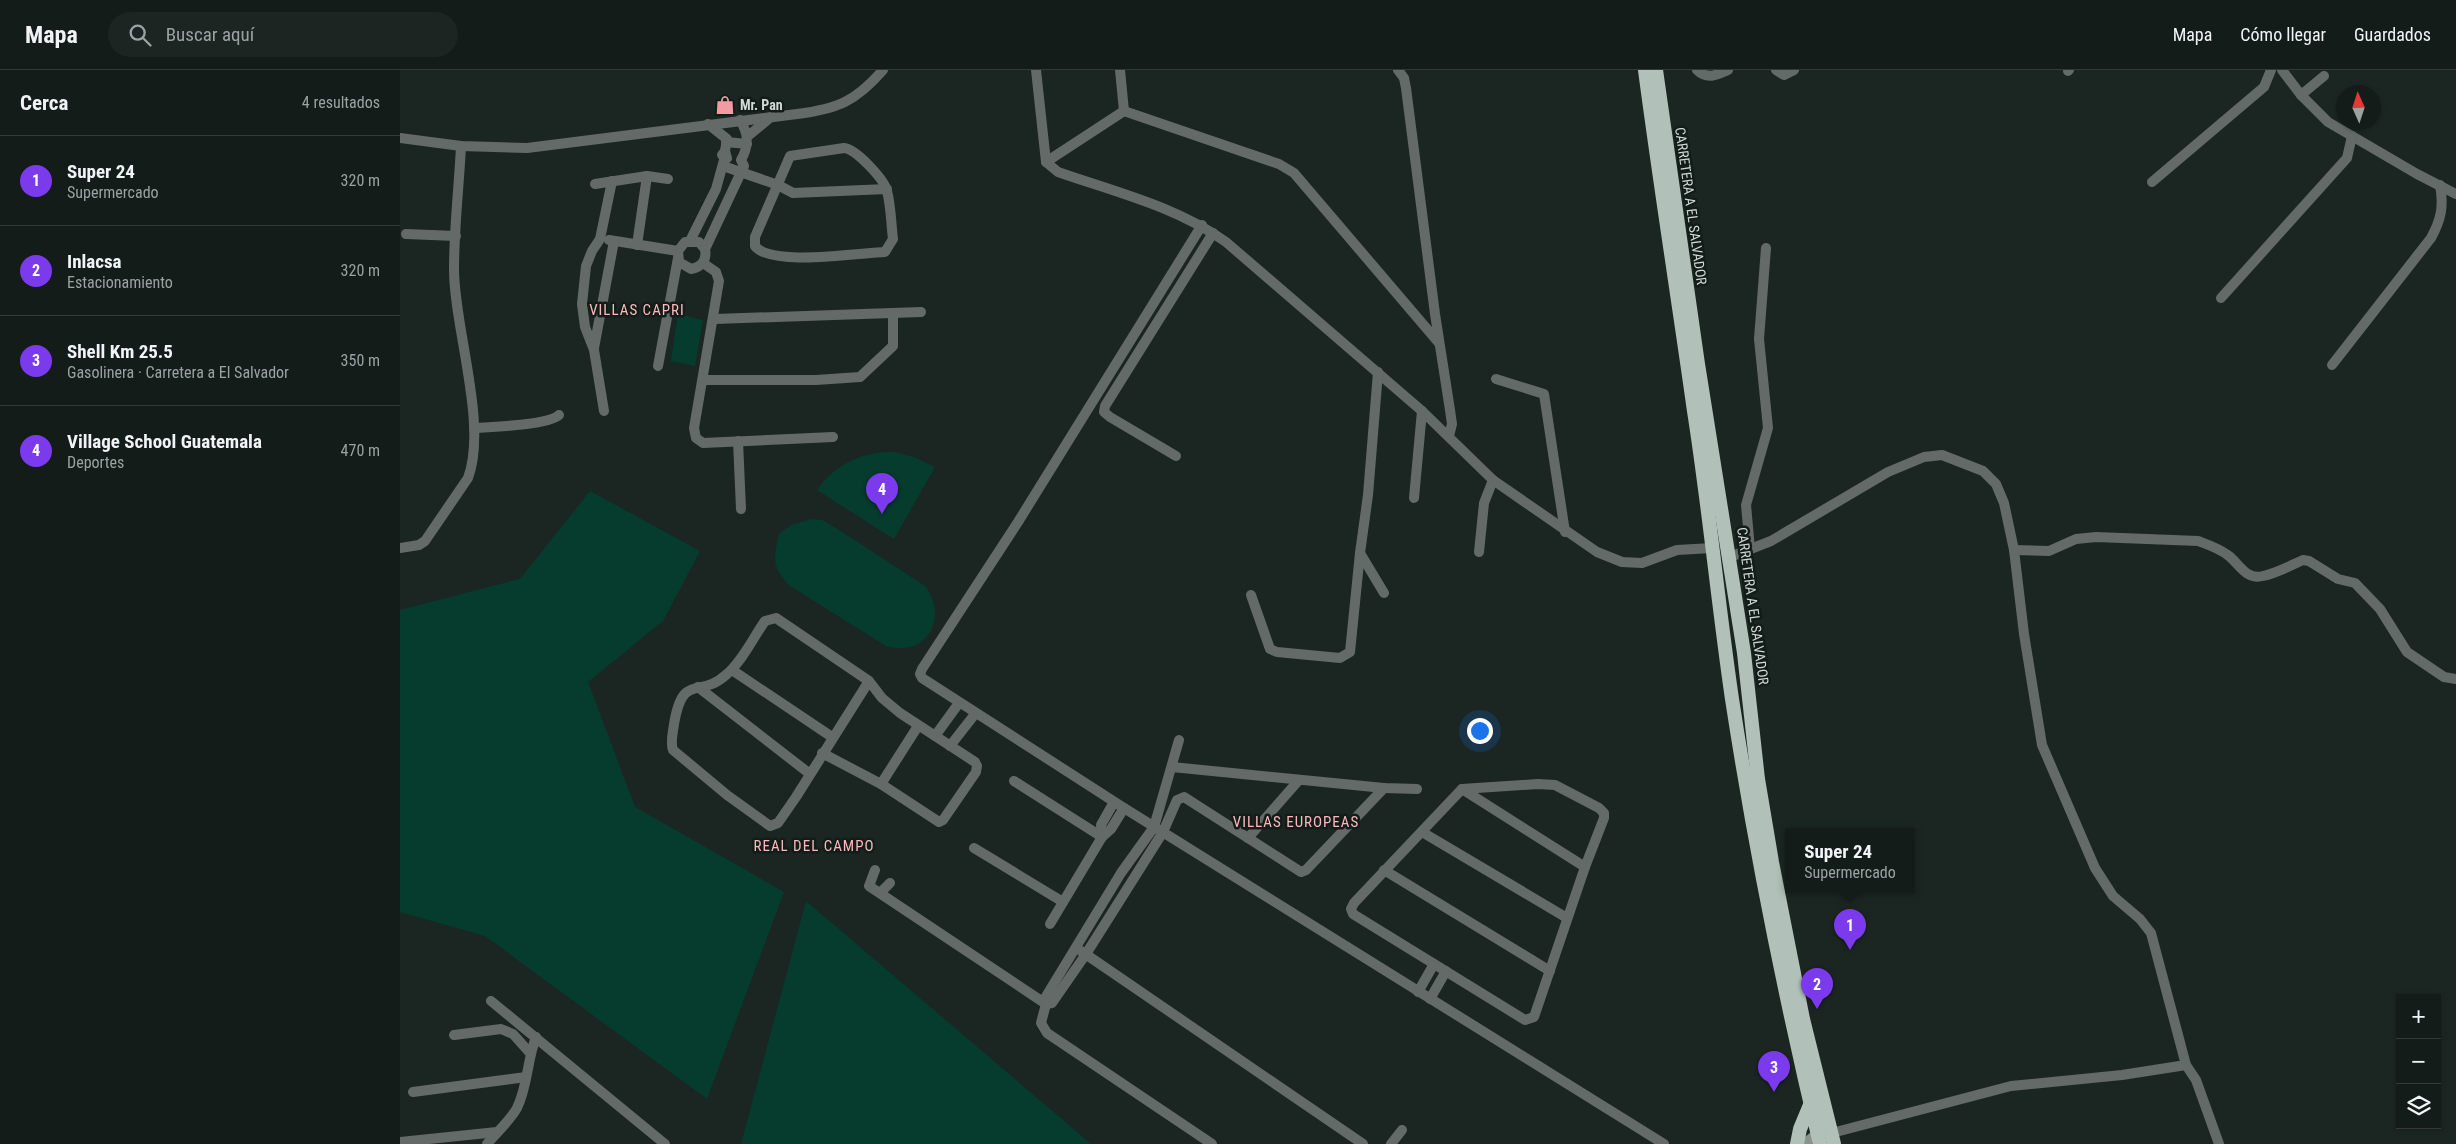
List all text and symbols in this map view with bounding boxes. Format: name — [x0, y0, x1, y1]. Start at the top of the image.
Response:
search box — [108, 12, 458, 57]
text: Mapa — [25, 21, 78, 49]
icon: search — [126, 21, 154, 49]
text: Buscar aquí — [166, 23, 254, 46]
text: Mapa — [2173, 24, 2212, 45]
text: Cómo llegar — [2240, 24, 2326, 45]
text: Guardados — [2354, 24, 2431, 45]
north arrow — [2336, 85, 2381, 130]
text: Cerca — [20, 91, 68, 115]
text: 4 resultados — [302, 93, 380, 112]
shop icon: Mr. Pan — [714, 94, 736, 116]
place label: Mr. Pan — [740, 97, 783, 113]
street label: CARRETERA A EL SALVADOR — [1672, 126, 1710, 286]
text: Super 24 — [67, 160, 135, 183]
text: 1 — [32, 171, 40, 190]
text: 320 m — [341, 171, 380, 190]
text: Supermercado — [67, 183, 159, 202]
text: Inlacsa — [67, 250, 122, 273]
text: 2 — [32, 261, 40, 280]
text: 320 m — [341, 261, 380, 280]
text: Estacionamiento — [67, 273, 173, 292]
district label: VILLAS CAPRI — [589, 301, 685, 319]
text: Shell Km 25.5 — [67, 340, 173, 363]
text: 3 — [32, 351, 40, 370]
text: 350 m — [341, 351, 380, 370]
text: Gasolinera · Carretera a El Salvador — [67, 363, 289, 382]
text: Village School Guatemala — [67, 430, 262, 453]
text: 4 — [32, 441, 40, 460]
text: 470 m — [341, 441, 380, 460]
text: Deportes — [67, 453, 124, 472]
pin: 4 — [866, 473, 898, 514]
street label: CARRETERA A EL SALVADOR — [1734, 526, 1772, 686]
your location — [1467, 718, 1493, 744]
district label: VILLAS EUROPEAS — [1233, 813, 1359, 831]
popup — [1785, 828, 1915, 893]
district label: REAL DEL CAMPO — [753, 837, 875, 855]
text: Super 24 — [1804, 840, 1872, 863]
text: Supermercado — [1804, 863, 1896, 882]
pin: 1 — [1834, 909, 1866, 950]
pin: 2 — [1801, 968, 1833, 1009]
map controls — [2396, 994, 2441, 1129]
button: + — [2396, 994, 2441, 1039]
button: − — [2396, 1039, 2441, 1084]
pin: 3 — [1758, 1051, 1790, 1092]
button: layers — [2396, 1084, 2441, 1129]

